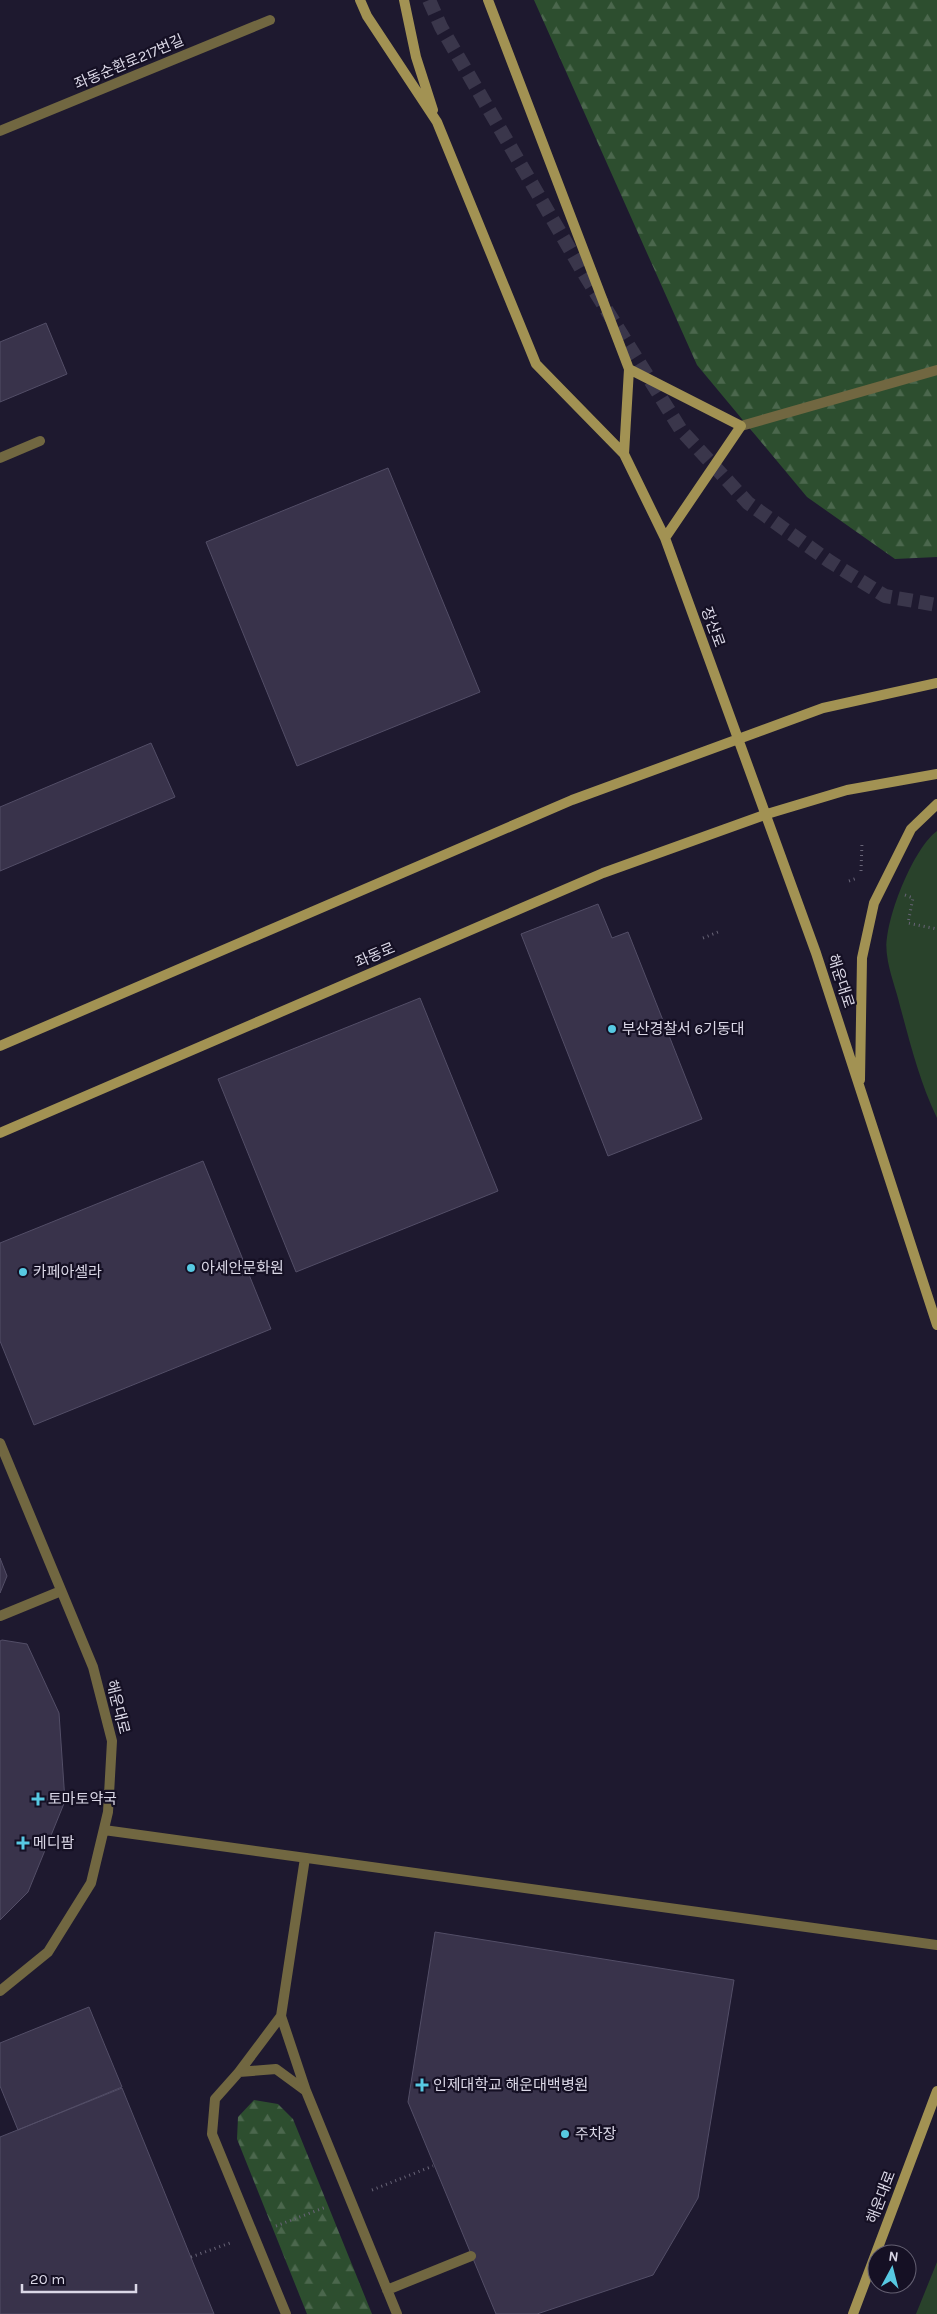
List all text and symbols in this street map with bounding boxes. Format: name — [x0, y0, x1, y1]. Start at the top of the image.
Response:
street label: 좌동순환로217번길 — [71, 31, 187, 93]
street label: 장산로 — [697, 604, 729, 650]
street label: 좌동로 — [352, 939, 398, 971]
street label: 해운대로 — [824, 952, 858, 1010]
place label: 부산경찰서 6기동대 — [622, 1020, 745, 1038]
marker: 부산경찰서 6기동대 — [606, 1023, 618, 1035]
place label: 아세안문화원 — [201, 1259, 284, 1277]
marker: 아세안문화원 — [185, 1262, 197, 1274]
place label: 카페아셀라 — [33, 1263, 102, 1281]
marker: 카페아셀라 — [17, 1266, 29, 1278]
street label: 해운대로 — [103, 1678, 133, 1736]
place label: 토마토약국 — [48, 1790, 117, 1808]
marker: 토마토약국 — [32, 1793, 44, 1805]
place label: 메디팜 — [33, 1834, 75, 1852]
marker: 메디팜 — [17, 1837, 29, 1849]
place label: 인제대학교 해운대백병원 — [433, 2076, 588, 2094]
marker: 인제대학교 해운대백병원 — [415, 2078, 429, 2092]
place label: 주차장 — [575, 2125, 617, 2143]
marker: 주차장 — [559, 2128, 571, 2140]
street label: 해운대로 — [863, 2168, 899, 2226]
north arrow — [867, 2244, 917, 2294]
text: N — [888, 2248, 900, 2266]
scale bar — [22, 2262, 136, 2294]
text: 20 m — [30, 2270, 65, 2288]

